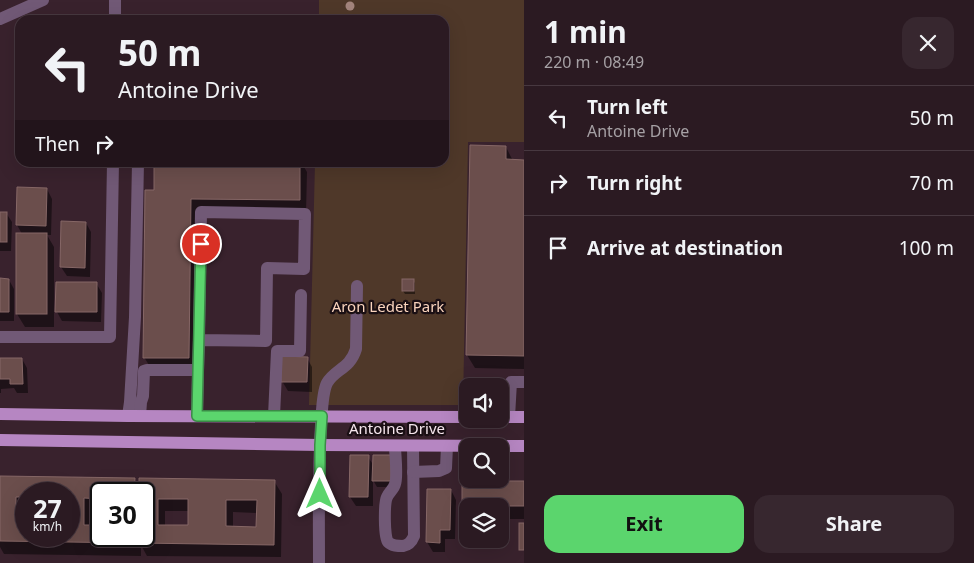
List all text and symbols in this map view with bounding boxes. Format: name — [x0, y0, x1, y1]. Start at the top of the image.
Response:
text: 1 min — [544, 11, 627, 52]
button: close — [902, 17, 954, 69]
text: 50 m — [118, 29, 201, 76]
icon: left — [35, 35, 100, 100]
text: 220 m · 08:49 — [544, 51, 644, 73]
text: Antoine Drive — [118, 74, 259, 104]
text: Turn left — [587, 94, 668, 120]
icon: left — [544, 104, 572, 132]
text: 50 m — [910, 105, 954, 131]
text: Antoine Drive — [587, 120, 689, 142]
icon: right — [90, 130, 118, 158]
text: Then — [35, 131, 80, 157]
icon: right — [544, 169, 572, 197]
text: Turn right — [587, 170, 682, 196]
text: 70 m — [910, 170, 954, 196]
pin — [180, 223, 222, 265]
icon: arrive — [187, 230, 215, 258]
icon: arrive — [544, 234, 572, 262]
text: Arrive at destination — [587, 235, 783, 261]
text: 100 m — [899, 235, 954, 261]
park label: Aron Ledet Park — [332, 296, 444, 316]
map controls — [459, 378, 509, 548]
button: sound — [459, 378, 509, 428]
street label: Antoine Drive — [349, 418, 445, 438]
button: search — [459, 438, 509, 488]
position arrow — [293, 467, 345, 519]
speed limit sign: 30 — [90, 482, 155, 547]
text: 27 — [33, 491, 62, 525]
button: Exit — [544, 495, 744, 553]
button: Share — [754, 495, 954, 553]
button: layers — [459, 498, 509, 548]
text: km/h — [33, 518, 62, 535]

